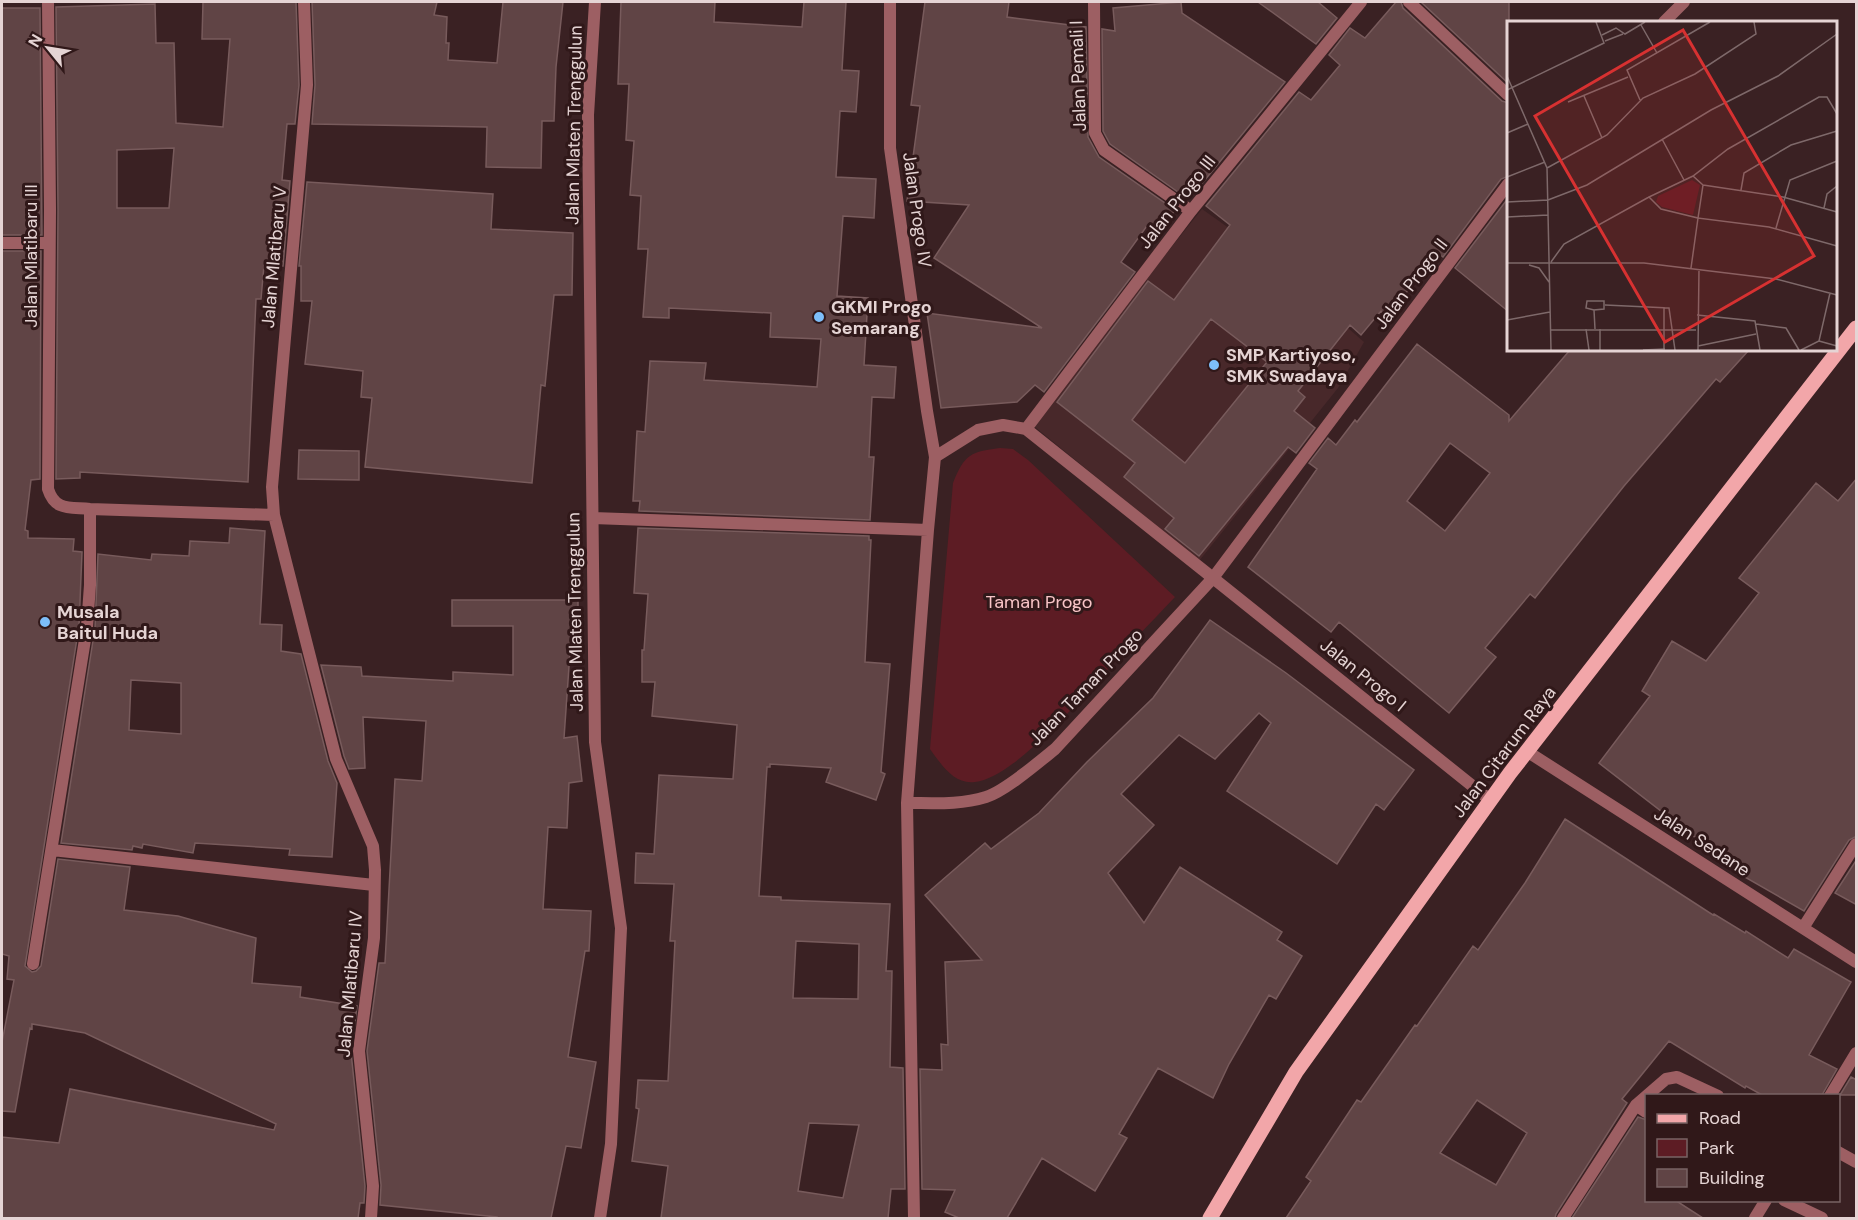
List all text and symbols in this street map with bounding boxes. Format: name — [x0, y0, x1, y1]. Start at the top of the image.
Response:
north arrow — [18, 18, 78, 78]
street label: Jalan Pemali I — [1064, 20, 1092, 132]
inset map — [1507, 21, 1837, 351]
street label: Jalan Mlaten Trenggulun — [560, 25, 588, 225]
text: N — [23, 30, 47, 51]
street label: Jalan Progo III — [1133, 150, 1221, 254]
street label: Jalan Progo IV — [897, 151, 937, 269]
street label: Jalan Mlatibaru III — [19, 184, 43, 328]
street label: Jalan Mlatibaru V — [256, 185, 292, 329]
street label: Jalan Progo II — [1369, 234, 1453, 334]
place label: GKMI Progo Semarang — [831, 295, 932, 340]
marker: GKMI Progo Semarang — [812, 310, 826, 324]
place label: SMP Kartiyoso, SMK Swadaya — [1226, 343, 1356, 388]
marker: SMP Kartiyoso, SMK Swadaya — [1207, 358, 1221, 372]
street label: Jalan Mlaten Trenggulun — [561, 512, 589, 712]
park label: Taman Progo — [986, 590, 1092, 614]
place label: Musala Baitul Huda — [57, 600, 158, 645]
marker: Musala Baitul Huda — [38, 615, 52, 629]
street label: Jalan Taman Progo — [1024, 623, 1148, 751]
street label: Jalan Progo I — [1315, 633, 1411, 717]
street label: Jalan Citarum Raya — [1447, 681, 1561, 823]
street label: Jalan Sedane — [1649, 802, 1755, 882]
street label: Jalan Mlatibaru IV — [332, 910, 368, 1058]
legend — [1645, 1094, 1840, 1202]
text: Road — [1699, 1106, 1741, 1130]
text: Park — [1699, 1136, 1735, 1160]
text: Building — [1699, 1166, 1764, 1190]

